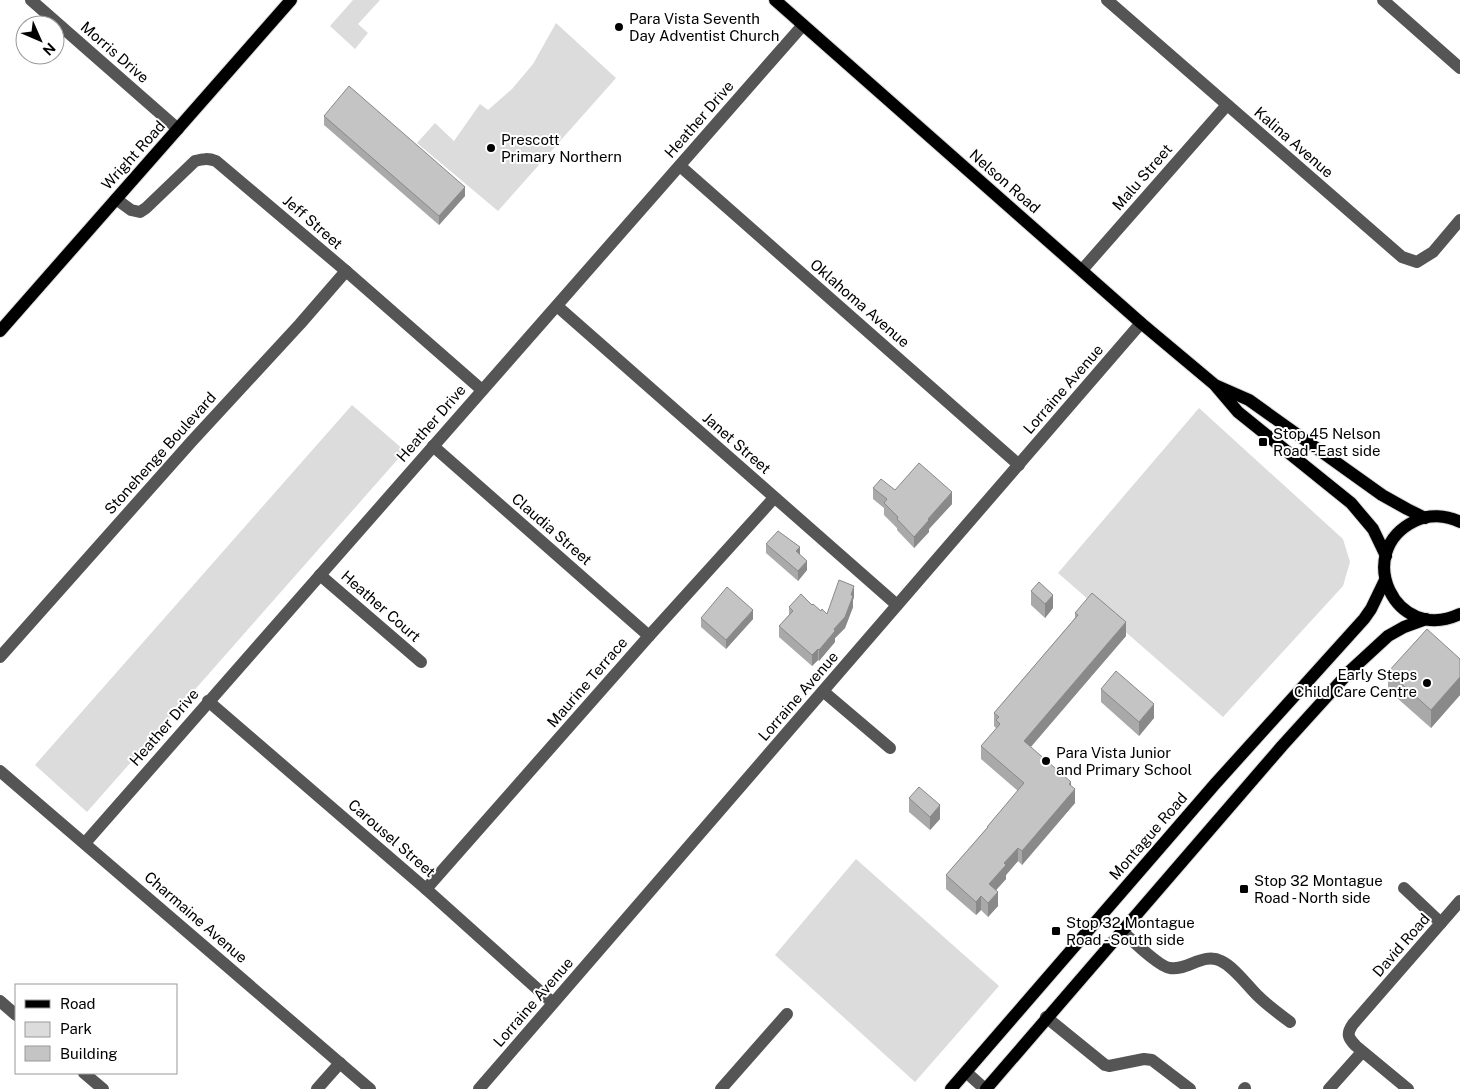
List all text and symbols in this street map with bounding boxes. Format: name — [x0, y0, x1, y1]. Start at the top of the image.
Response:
place label: Para Vista Seventh Day Adventist Church — [629, 10, 779, 44]
north arrow — [15, 15, 65, 65]
street label: Morris Drive — [78, 18, 152, 86]
marker: Para Vista Seventh Day Adventist Church — [613, 21, 625, 33]
text: N — [40, 40, 59, 59]
street label: Heather Drive — [661, 77, 737, 161]
street label: Kalina Avenue — [1251, 103, 1337, 181]
street label: Wright Road — [98, 117, 168, 193]
place label: Prescott Primary Northern — [501, 131, 622, 165]
street label: Malu Street — [1109, 140, 1175, 214]
marker: Prescott Primary Northern — [485, 142, 497, 154]
street label: Nelson Road — [966, 146, 1044, 216]
street label: Jeff Street — [280, 192, 346, 252]
street label: Oklahoma Avenue — [807, 255, 913, 351]
street label: Lorraine Avenue — [1020, 341, 1106, 437]
street label: Heather Drive — [393, 381, 469, 465]
street label: Stonehenge Boulevard — [101, 389, 219, 517]
street label: Janet Street — [700, 409, 774, 477]
place label: Stop 45 Nelson Road - East side — [1273, 425, 1381, 459]
marker: Stop 45 Nelson Road - East side — [1257, 436, 1269, 448]
street label: Claudia Street — [509, 490, 596, 568]
street label: Heather Court — [338, 567, 424, 645]
street label: Maurine Terrace — [543, 634, 631, 730]
street label: Lorraine Avenue — [755, 648, 841, 744]
place label: Early Steps Child Care Centre — [1294, 666, 1417, 700]
marker: Early Steps Child Care Centre — [1421, 677, 1433, 689]
street label: Heather Drive — [126, 685, 202, 769]
place label: Para Vista Junior and Primary School — [1056, 744, 1192, 778]
marker: Para Vista Junior and Primary School — [1040, 755, 1052, 767]
street label: Montague Road — [1106, 789, 1190, 883]
street label: Carousel Street — [345, 796, 439, 880]
street label: Charmaine Avenue — [141, 868, 251, 966]
place label: Stop 32 Montague Road - North side — [1254, 872, 1383, 906]
marker: Stop 32 Montague Road - North side — [1238, 883, 1250, 895]
street label: David Road — [1369, 910, 1433, 980]
place label: Stop 32 Montague Road - South side — [1066, 914, 1195, 948]
marker: Stop 32 Montague Road - South side — [1050, 925, 1062, 937]
street label: Lorraine Avenue — [490, 954, 576, 1050]
legend — [15, 984, 178, 1074]
text: Road — [60, 995, 96, 1012]
text: Park — [60, 1020, 92, 1037]
text: Building — [60, 1045, 118, 1062]

